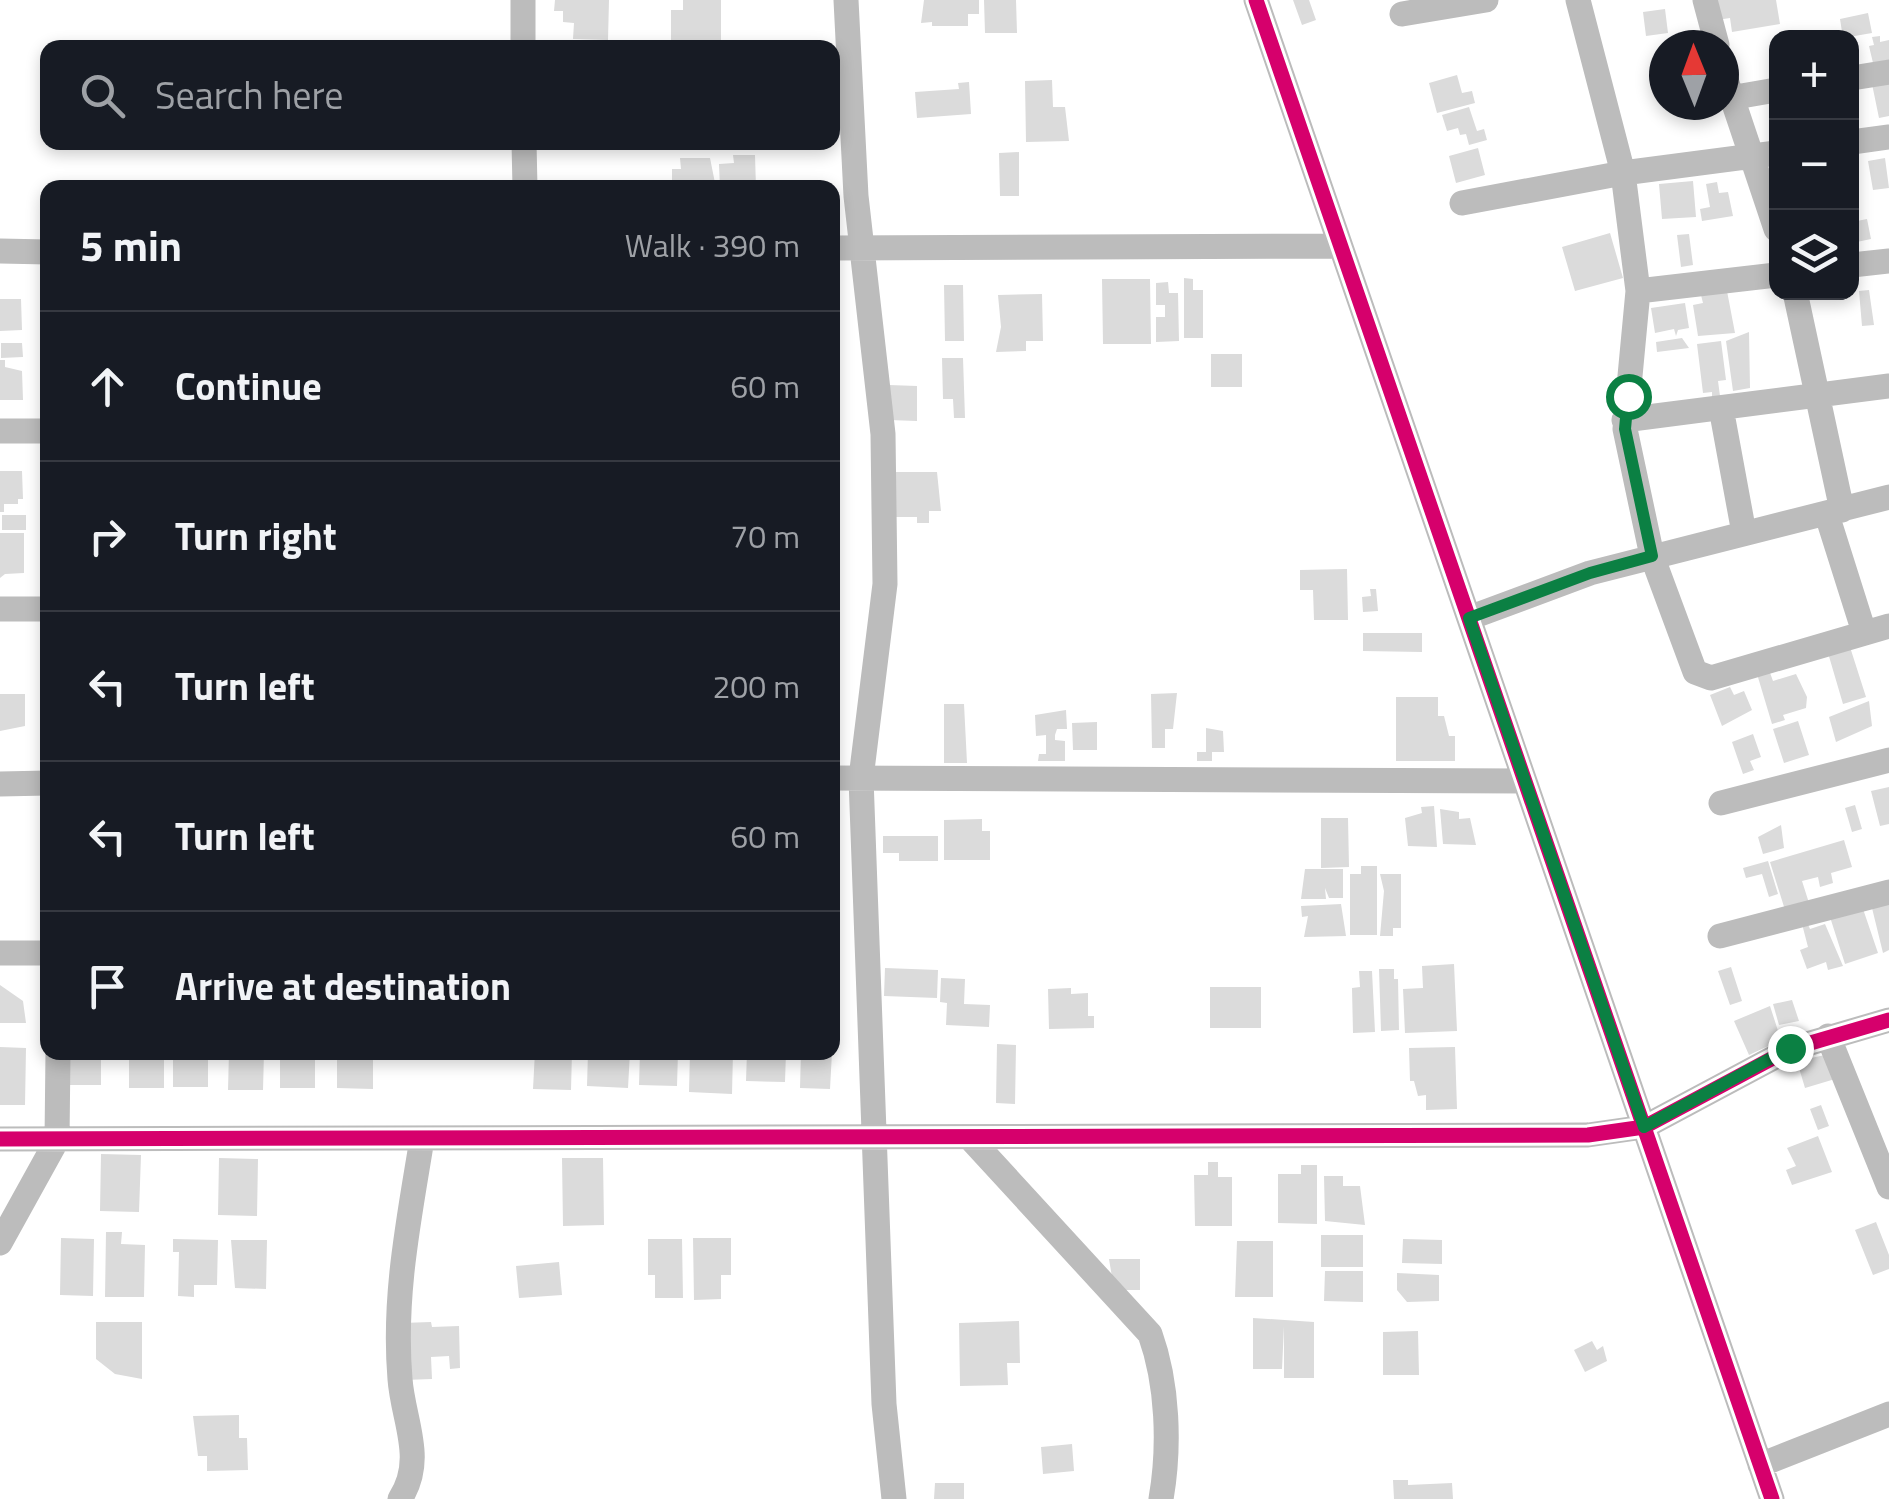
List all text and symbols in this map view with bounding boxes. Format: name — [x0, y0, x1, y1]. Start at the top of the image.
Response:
north arrow — [1649, 30, 1739, 120]
map controls — [1769, 30, 1859, 300]
button: + — [1769, 30, 1859, 120]
search box — [40, 40, 840, 150]
text: Search here — [155, 66, 343, 124]
icon: search — [75, 68, 130, 123]
button: − — [1769, 120, 1859, 210]
button: layers — [1769, 210, 1859, 300]
text: 5 min — [80, 213, 182, 277]
text: Walk · 390 m — [625, 221, 800, 269]
text: Continue — [175, 357, 322, 415]
icon: ahead — [80, 359, 135, 414]
text: 60 m — [730, 362, 800, 410]
route start — [1606, 374, 1652, 420]
text: Turn right — [175, 507, 337, 565]
icon: right — [80, 509, 135, 564]
text: 70 m — [730, 512, 800, 560]
text: Turn left — [175, 657, 315, 715]
icon: left — [80, 659, 135, 714]
text: 200 m — [712, 662, 800, 710]
text: Turn left — [175, 807, 315, 865]
icon: left — [80, 809, 135, 864]
text: 60 m — [730, 812, 800, 860]
text: Arrive at destination — [175, 957, 511, 1015]
icon: arrive — [80, 959, 135, 1014]
route end — [1768, 1026, 1814, 1072]

